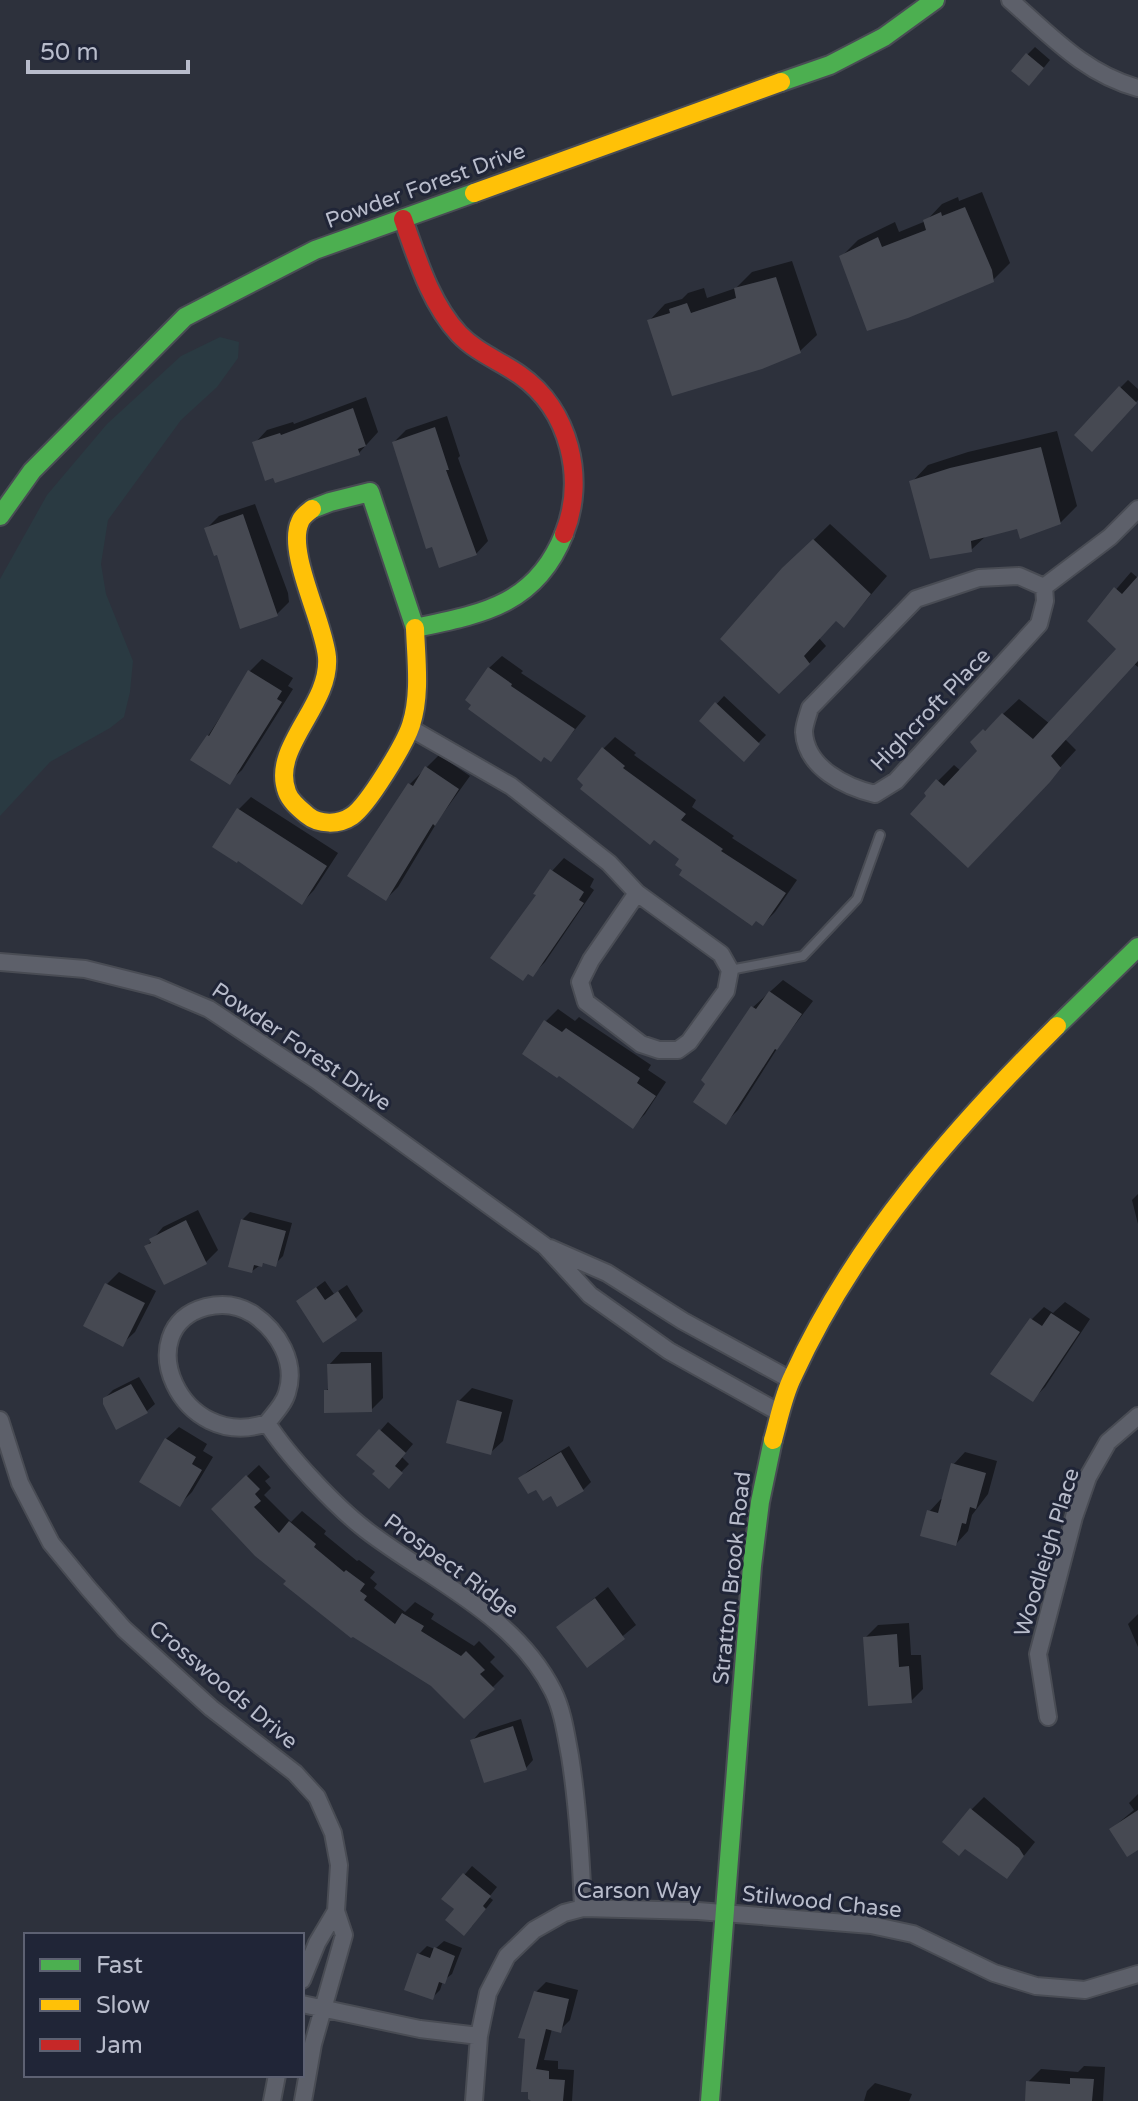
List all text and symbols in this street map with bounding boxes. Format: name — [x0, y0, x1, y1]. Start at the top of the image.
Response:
scale bar — [28, 24, 188, 74]
text: 50 m — [40, 38, 98, 67]
street label: Powder Forest Drive — [322, 138, 529, 234]
street label: Highcroft Place — [865, 643, 996, 777]
street label: Powder Forest Drive — [207, 977, 396, 1117]
street label: Woodleigh Place — [1009, 1465, 1085, 1640]
street label: Stratton Brook Road — [708, 1470, 756, 1686]
street label: Prospect Ridge — [379, 1508, 524, 1623]
street label: Crosswoods Drive — [144, 1615, 303, 1755]
street label: Carson Way — [577, 1878, 701, 1904]
street label: Stilwood Chase — [741, 1881, 903, 1923]
legend — [24, 1933, 304, 2077]
text: Fast — [96, 1951, 143, 1980]
text: Slow — [96, 1991, 150, 2020]
text: Jam — [96, 2031, 143, 2060]

